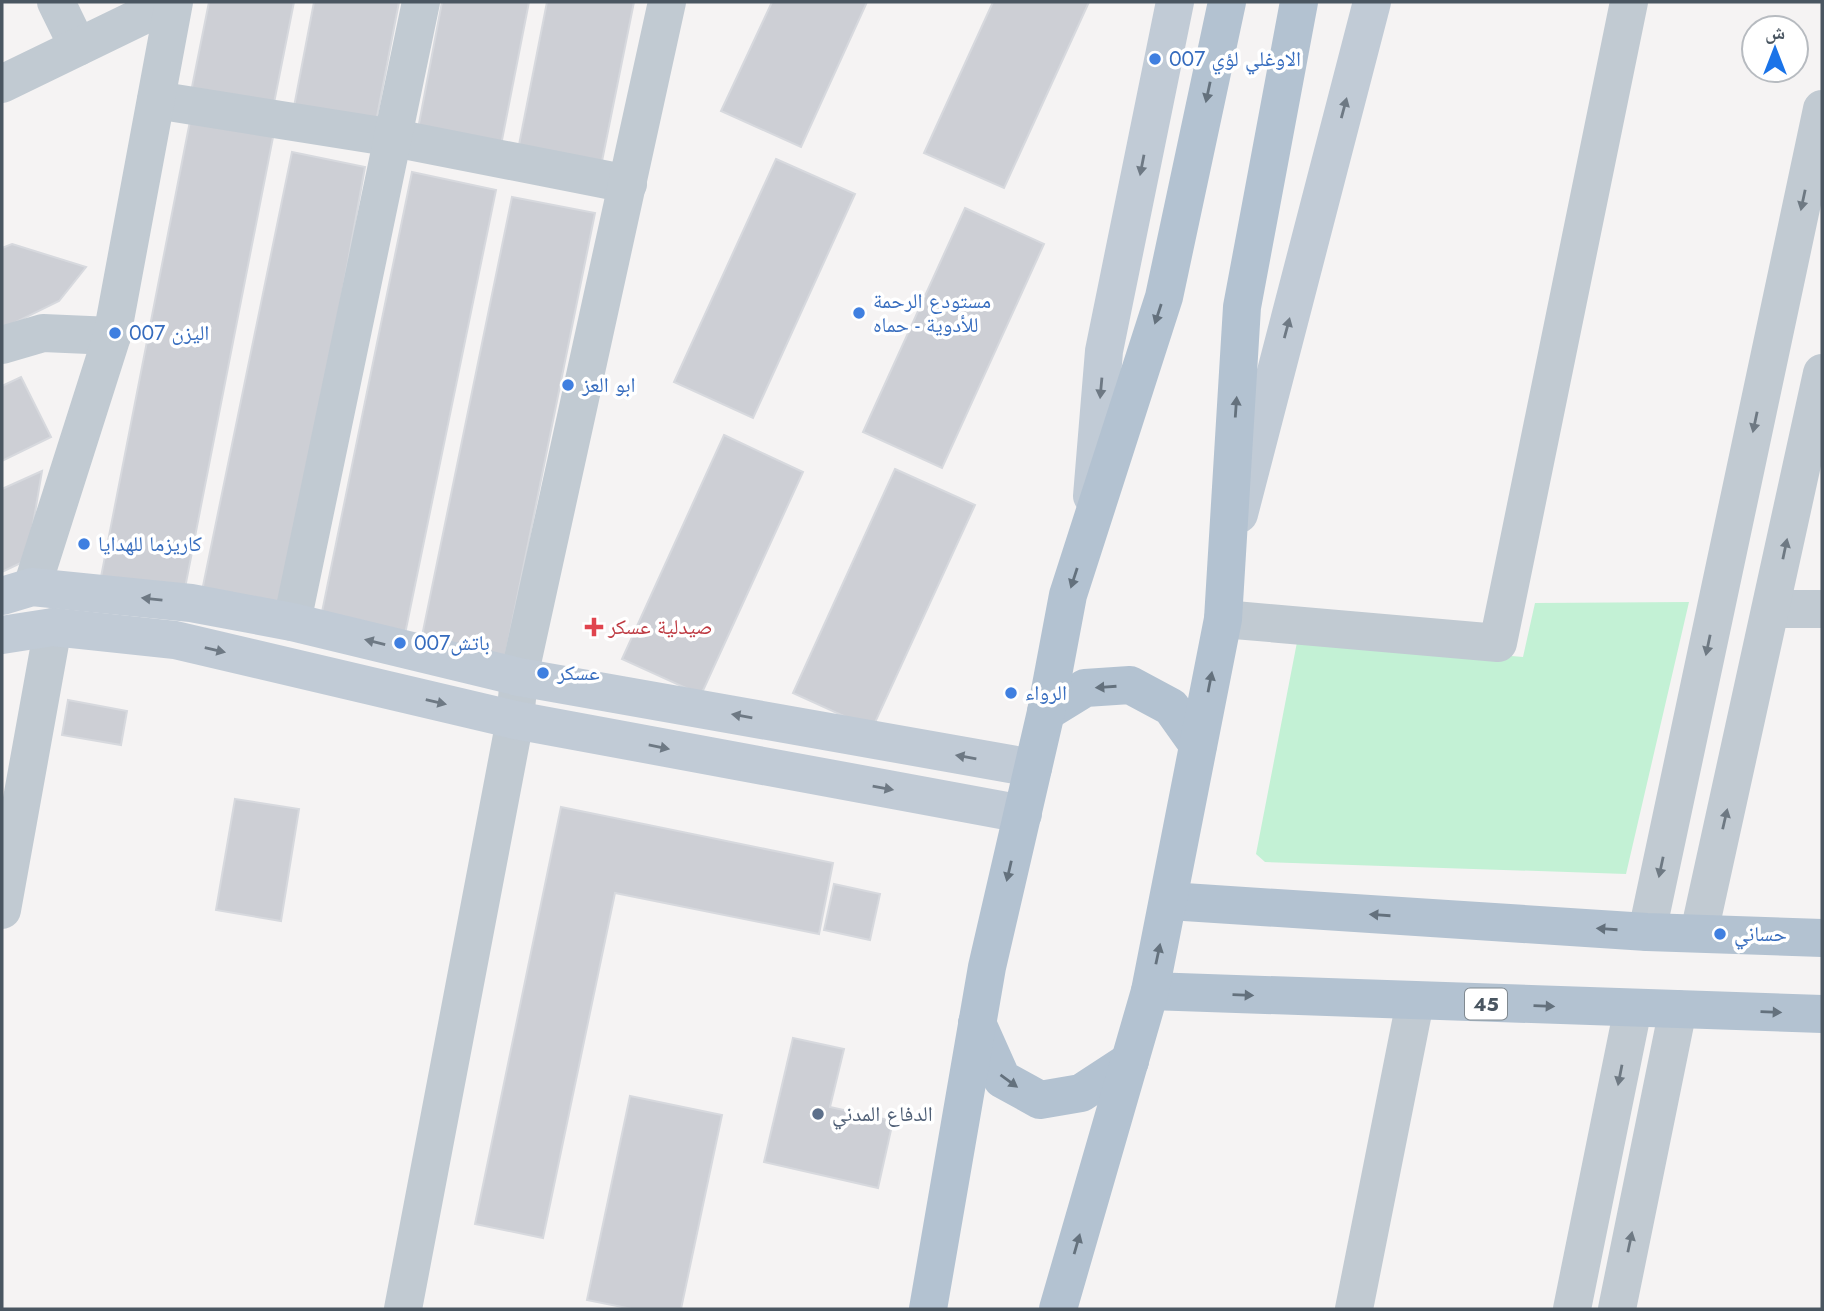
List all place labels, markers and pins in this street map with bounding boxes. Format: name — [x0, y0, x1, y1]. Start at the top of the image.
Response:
place label: الاوغلي لؤي 007 — [1169, 44, 1301, 75]
marker: الاوغلي لؤي 007 — [1147, 51, 1163, 67]
place label: مستودع الرحمة للأدوية - حماه — [873, 286, 991, 340]
marker: مستودع الرحمة للأدوية - حماه — [851, 305, 867, 321]
place label: اليزن 007 — [129, 318, 209, 348]
marker: اليزن 007 — [107, 325, 123, 341]
place label: ابو العز — [581, 370, 636, 400]
marker: ابو العز — [560, 377, 576, 393]
place label: كاريزما للهدايا — [98, 529, 202, 559]
marker: كاريزما للهدايا — [76, 536, 92, 552]
place label: صيدلية عسكر — [607, 612, 712, 642]
marker: صيدلية عسكر — [586, 619, 602, 635]
place label: باتش007 — [414, 628, 490, 658]
marker: باتش007 — [392, 635, 408, 651]
place label: عسكر — [556, 658, 600, 688]
marker: عسكر — [535, 665, 551, 681]
place label: الرواء — [1025, 678, 1067, 708]
marker: الرواء — [1003, 685, 1019, 701]
place label: حساني — [1734, 919, 1787, 950]
marker: حساني — [1712, 926, 1728, 942]
place label: الدفاع المدني — [832, 1099, 933, 1130]
marker: الدفاع المدني — [810, 1106, 826, 1122]

